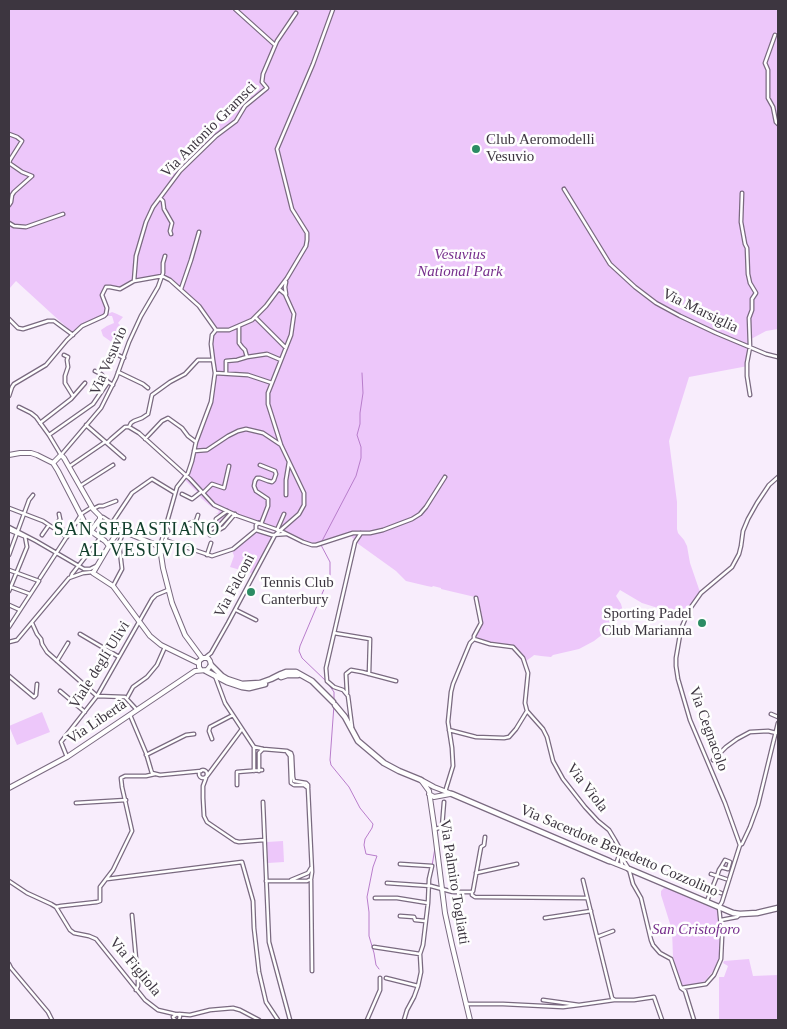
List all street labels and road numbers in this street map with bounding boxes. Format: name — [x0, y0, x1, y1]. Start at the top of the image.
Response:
street label: Via Antonio Gramsci — [157, 78, 261, 182]
street label: Via Marsiglia — [659, 285, 741, 337]
street label: Via Vesuvio — [86, 324, 132, 398]
street label: Via Falconi — [211, 551, 259, 621]
street label: Viale degli Ulivi — [66, 618, 134, 712]
street label: Via Cegnacolo — [684, 684, 732, 774]
street label: Via Libertà — [64, 696, 130, 748]
street label: Via Viola — [562, 760, 612, 816]
street label: Via Sacerdote Benedetto Cozzolino — [517, 801, 721, 901]
street label: Via Palmiro Togliatti — [435, 818, 473, 946]
street label: Via Figliola — [105, 934, 165, 1000]

